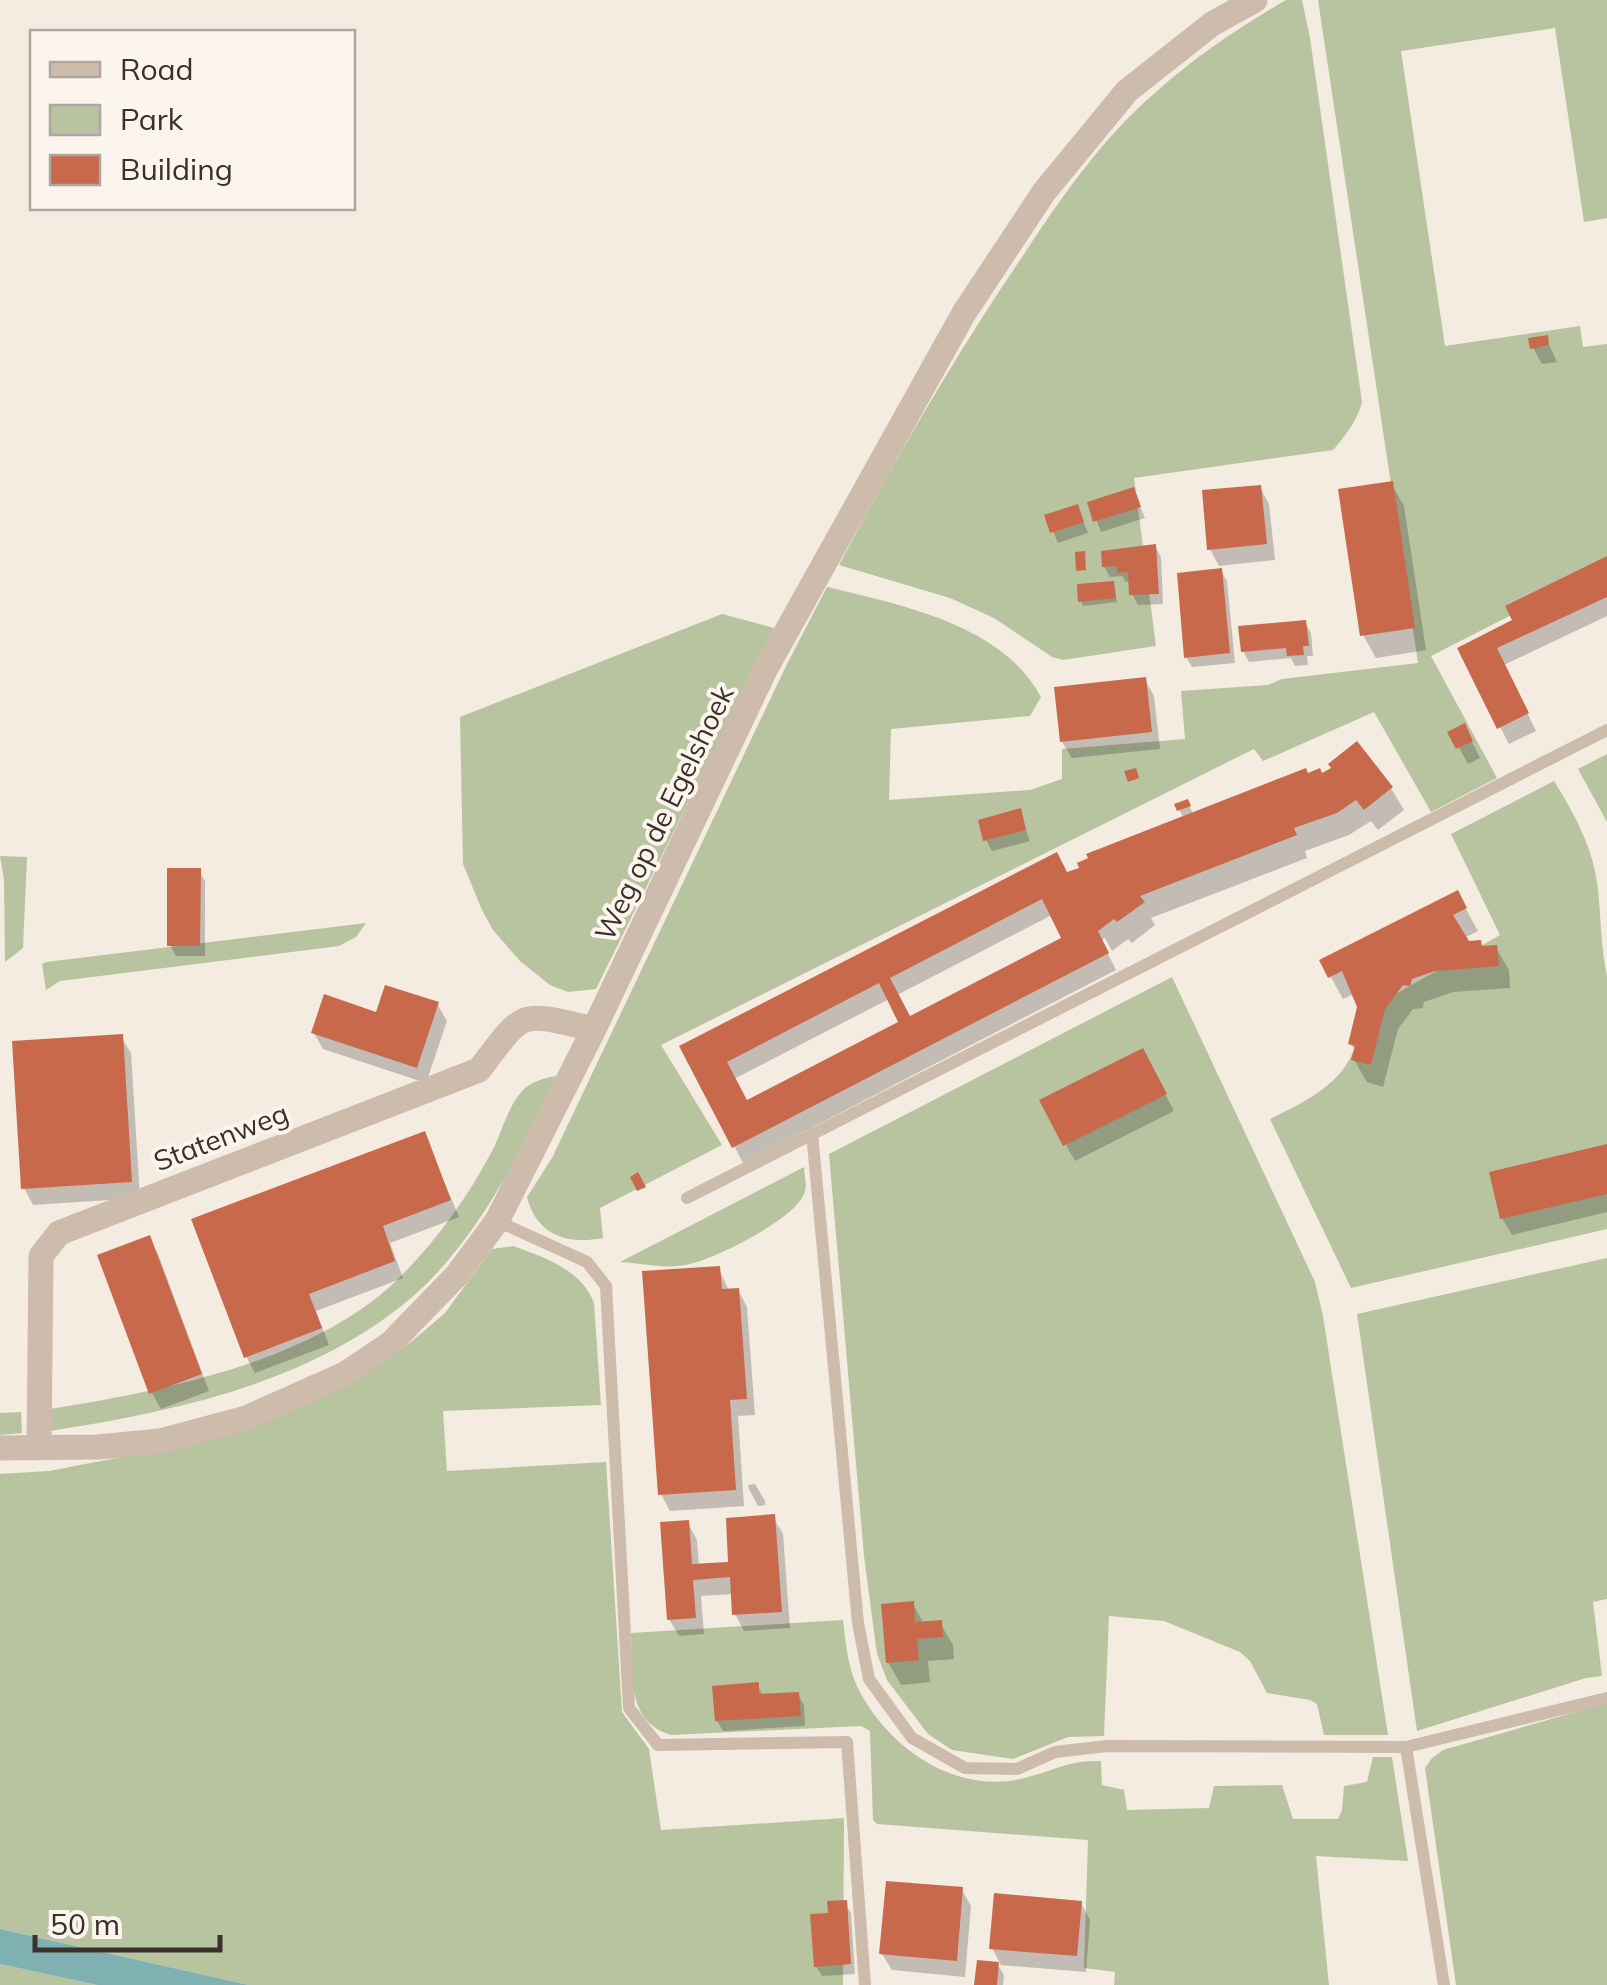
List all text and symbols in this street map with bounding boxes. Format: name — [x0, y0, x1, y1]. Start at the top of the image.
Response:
legend — [30, 30, 355, 210]
text: Road — [120, 50, 194, 88]
text: Park — [120, 100, 184, 138]
text: Building — [120, 150, 233, 188]
street label: Weg op de Egelshoek — [587, 679, 741, 946]
street label: Statenweg — [149, 1095, 293, 1178]
scale bar — [35, 1890, 220, 1952]
text: 50 m — [50, 1905, 120, 1943]

